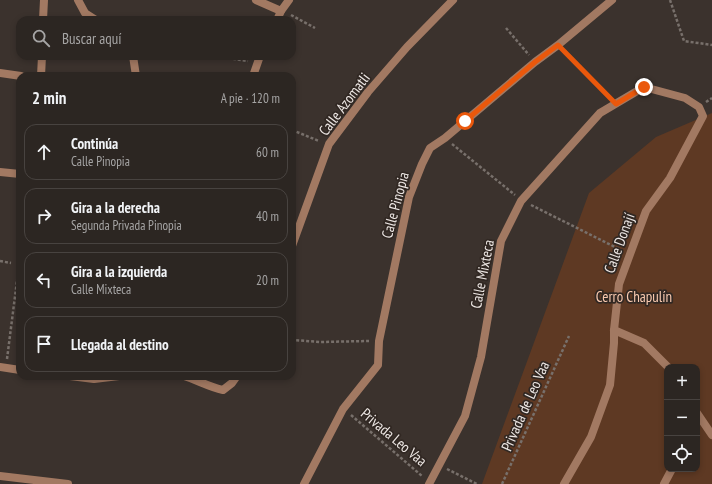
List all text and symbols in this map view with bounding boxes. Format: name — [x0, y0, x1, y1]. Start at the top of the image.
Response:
search box — [16, 16, 296, 60]
icon: search — [30, 27, 52, 49]
text: Buscar aquí — [62, 29, 122, 48]
street label: Calle Azomatli — [314, 69, 374, 139]
route end — [635, 78, 653, 96]
text: 2 min — [32, 87, 66, 109]
text: A pie · 120 m — [221, 90, 280, 107]
route start — [456, 112, 474, 130]
text: Continúa — [71, 134, 118, 153]
icon: ahead — [33, 141, 55, 163]
text: 60 m — [256, 144, 279, 161]
text: Calle Pinopia — [71, 153, 130, 170]
street label: Calle Pinopia — [377, 170, 413, 240]
text: Gira a la derecha — [71, 198, 160, 217]
icon: right — [33, 205, 55, 227]
text: 40 m — [256, 208, 279, 225]
street label: Calle Donají — [599, 210, 639, 276]
text: Segunda Privada Pinopia — [71, 217, 182, 234]
street label: Calle Mixteca — [466, 238, 498, 310]
text: Gira a la izquierda — [71, 262, 167, 281]
icon: left — [33, 269, 55, 291]
text: 20 m — [256, 272, 279, 289]
text: Calle Mixteca — [71, 281, 131, 298]
park label: Cerro Chapulín — [596, 287, 672, 306]
icon: arrive — [33, 333, 55, 355]
text: Llegada al destino — [71, 335, 169, 354]
street label: Privada de Leo Vaa — [497, 358, 553, 454]
map controls — [664, 364, 700, 472]
button: + — [664, 364, 700, 400]
button: − — [664, 400, 700, 436]
street label: Privada Leo Vaa — [357, 404, 431, 470]
button: locate — [664, 436, 700, 472]

